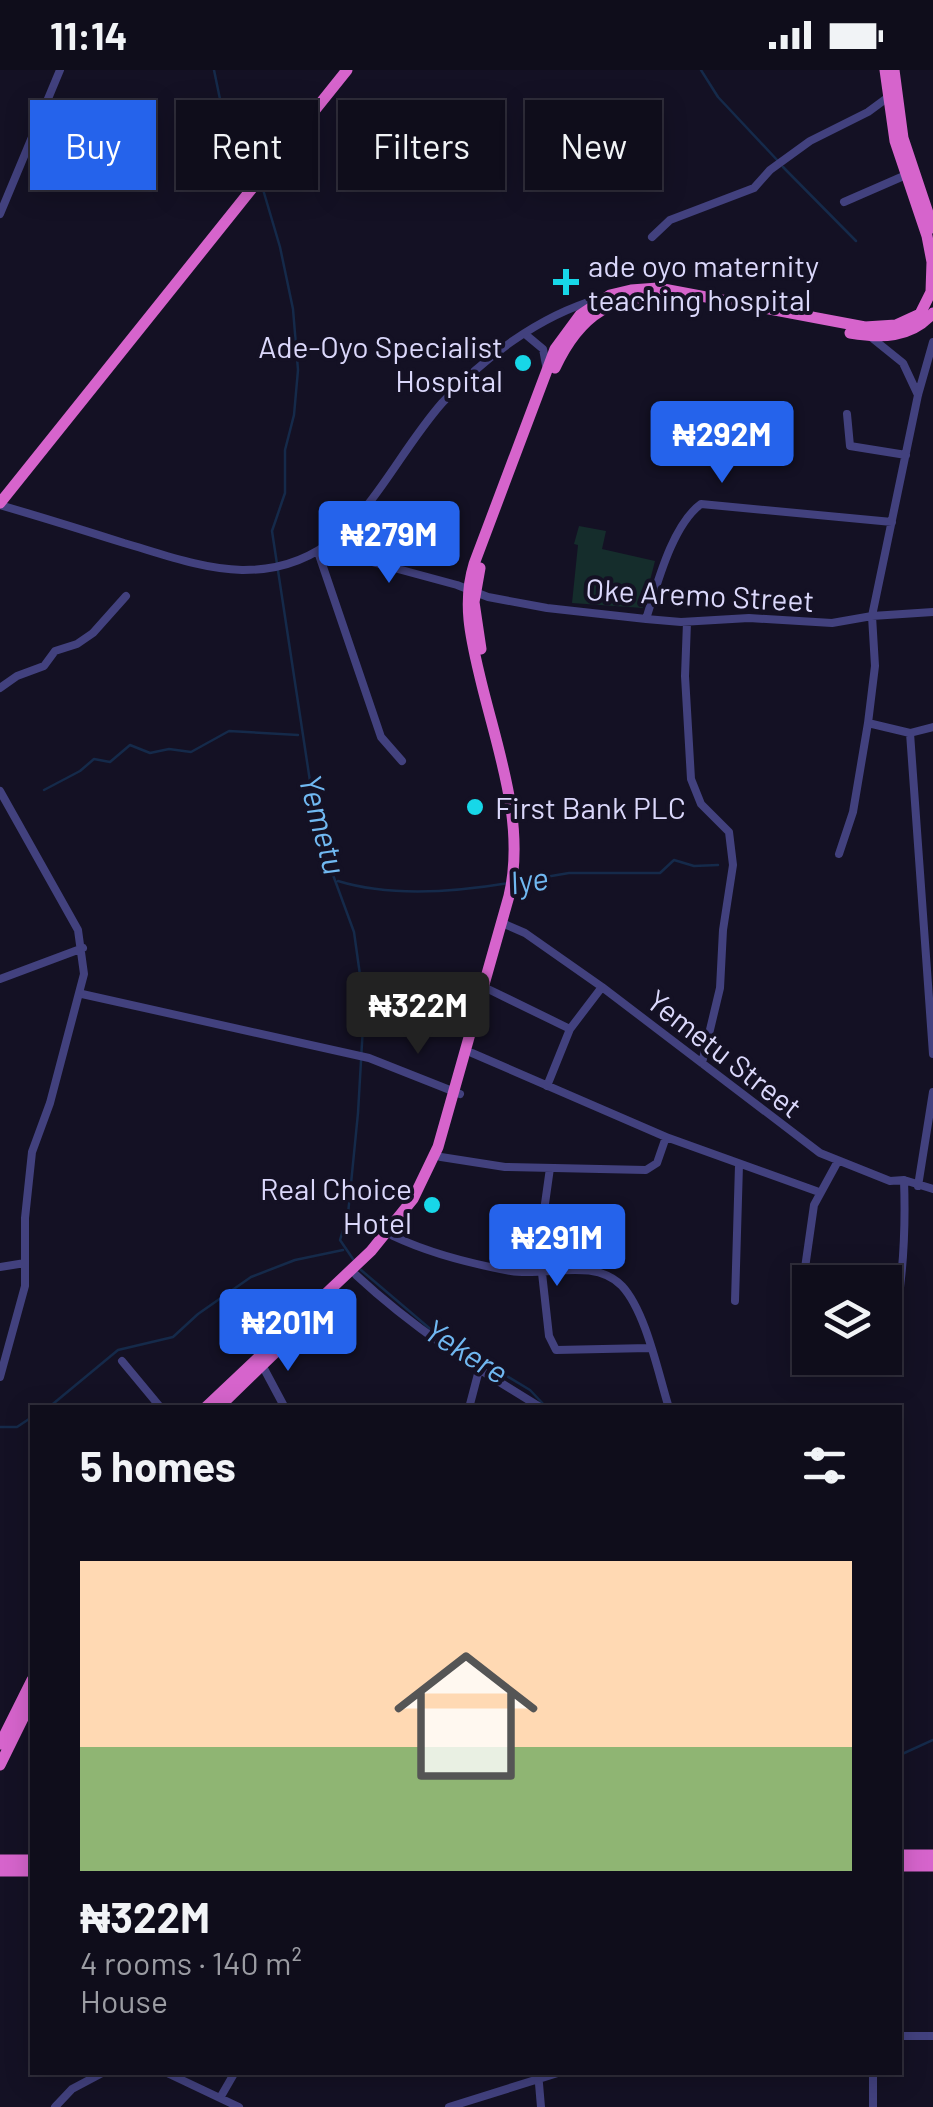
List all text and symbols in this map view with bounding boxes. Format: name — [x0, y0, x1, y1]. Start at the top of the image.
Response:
text: 11:14 — [50, 12, 127, 58]
chip: Buy — [30, 100, 156, 190]
chip: Rent — [176, 100, 318, 190]
chip: Filters — [338, 100, 505, 190]
chip: New — [525, 100, 662, 190]
place label: ade oyo maternity teaching hospital — [588, 247, 819, 317]
marker: ade oyo maternity teaching hospital — [553, 269, 579, 295]
place label: Ade-Oyo Specialist Hospital — [258, 328, 503, 398]
marker: Ade-Oyo Specialist Hospital — [512, 352, 534, 374]
pin: ₦292M — [652, 401, 792, 486]
text: ₦292M — [673, 414, 771, 452]
pin: ₦279M — [319, 501, 459, 586]
text: ₦279M — [341, 514, 437, 552]
street label: Oke Aremo Street — [585, 570, 815, 618]
water label: Yemetu — [292, 770, 356, 878]
place label: First Bank PLC — [495, 789, 686, 825]
marker: First Bank PLC — [464, 796, 486, 818]
water label: Iye — [507, 857, 551, 901]
pin: ₦322M — [348, 972, 488, 1057]
street label: Yemetu Street — [640, 981, 810, 1125]
text: ₦322M — [368, 985, 468, 1023]
place label: Real Choice Hotel — [260, 1170, 412, 1240]
marker: Real Choice Hotel — [421, 1194, 443, 1216]
pin: ₦291M — [487, 1204, 627, 1289]
text: ₦291M — [511, 1217, 603, 1255]
map controls — [792, 1265, 902, 1375]
button: layers — [792, 1265, 902, 1375]
pin: ₦201M — [218, 1289, 358, 1374]
text: ₦201M — [241, 1302, 335, 1340]
water label: Yekere — [418, 1310, 516, 1390]
icon: filters — [797, 1438, 852, 1493]
text: 5 homes — [80, 1440, 236, 1490]
icon: home — [376, 1626, 556, 1806]
text: ₦322M — [80, 1891, 210, 1941]
text: 4 rooms · 140 m² — [80, 1943, 302, 1981]
text: House — [80, 1981, 168, 2019]

